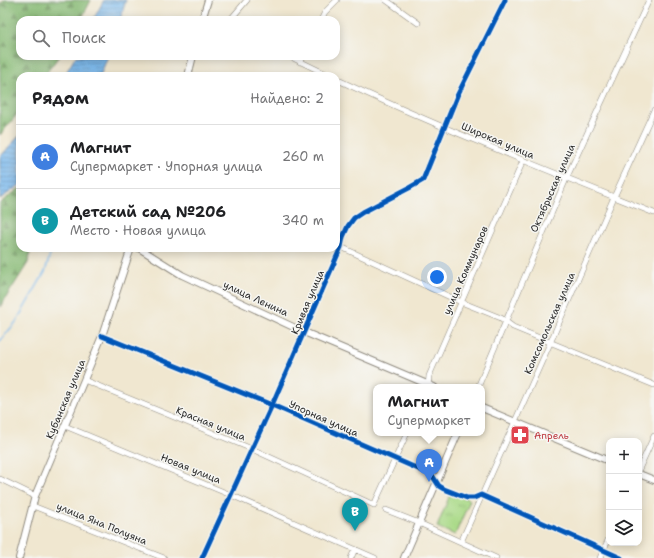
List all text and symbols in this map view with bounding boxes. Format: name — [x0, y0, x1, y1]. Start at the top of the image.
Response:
search box — [16, 16, 340, 60]
icon: search — [30, 27, 52, 49]
text: Поиск — [62, 28, 106, 48]
text: Рядом — [32, 87, 89, 109]
text: Найдено: 2 — [250, 90, 324, 107]
street label: Широкая улица — [459, 119, 537, 162]
text: Магнит — [70, 138, 131, 158]
street label: Октябрьская улица — [527, 141, 578, 234]
text: A — [40, 148, 50, 165]
text: 260 m — [282, 148, 324, 165]
text: Супермаркет · Упорная улица — [70, 158, 262, 175]
text: Детский сад №206 — [70, 202, 226, 222]
text: B — [41, 212, 49, 229]
text: 340 m — [282, 212, 324, 229]
text: Место · Новая улица — [70, 222, 206, 239]
street label: улица Коммунаров — [440, 224, 491, 317]
street label: Кривая улица — [288, 267, 327, 336]
your location — [427, 267, 447, 287]
street label: Комсомольская улица — [521, 269, 578, 376]
street label: улица Ленина — [221, 278, 291, 320]
street label: Кубанская улица — [43, 357, 88, 441]
popup — [373, 384, 485, 436]
text: Магнит — [388, 392, 449, 412]
street label: Упорная улица — [287, 397, 361, 440]
street label: Красная улица — [174, 404, 248, 444]
text: Супермаркет — [388, 412, 470, 429]
pharmacy icon: Апрель — [509, 424, 531, 446]
place label: Апрель — [534, 429, 569, 442]
map controls — [606, 438, 642, 546]
button: + — [606, 438, 642, 474]
pin: A — [416, 449, 442, 482]
street label: Новая улица — [159, 450, 224, 487]
button: − — [606, 474, 642, 510]
pin: B — [342, 498, 368, 531]
street label: улица Яна Полуяна — [55, 499, 150, 548]
button: layers — [606, 510, 642, 546]

